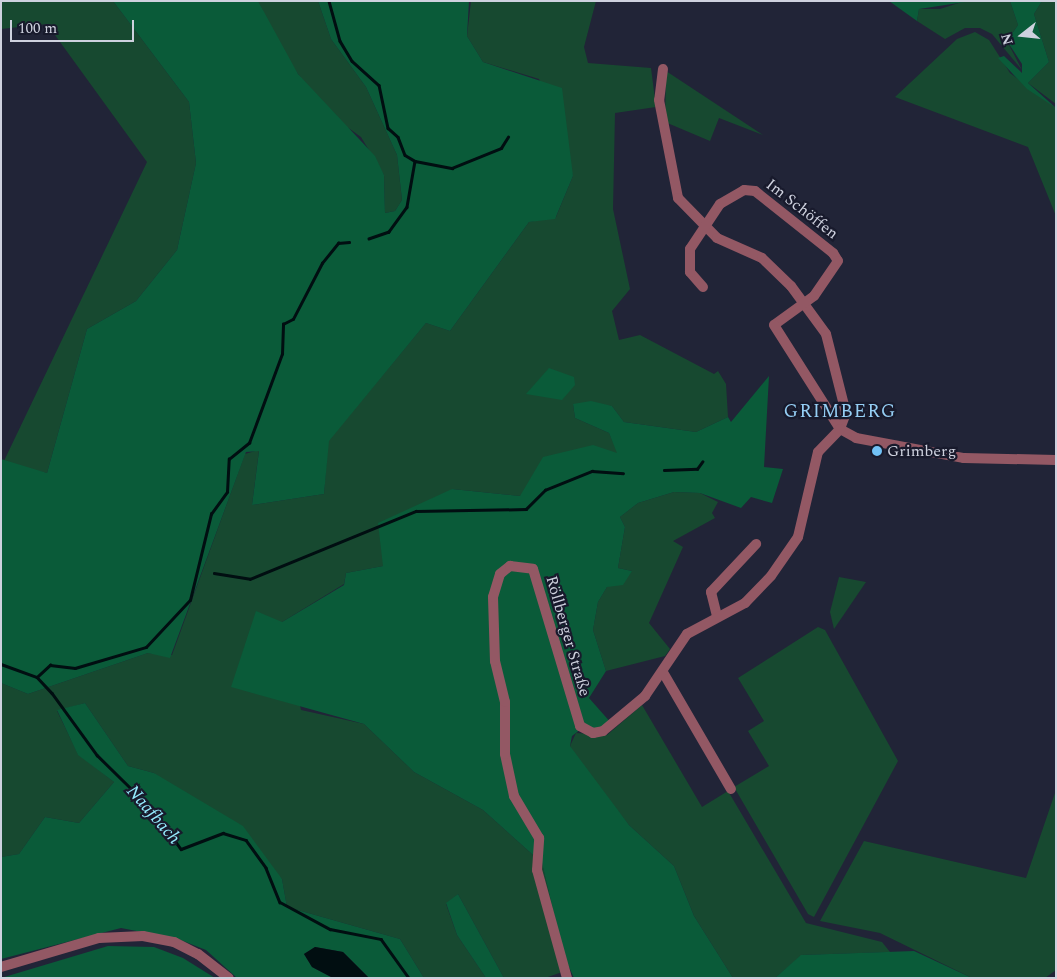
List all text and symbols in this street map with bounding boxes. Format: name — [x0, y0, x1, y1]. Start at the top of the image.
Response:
scale bar — [12, 10, 136, 42]
north arrow — [997, 10, 1047, 60]
text: 100 m — [18, 17, 57, 40]
text: N — [995, 31, 1019, 48]
street label: Im Schöffen — [762, 175, 842, 243]
district label: GRIMBERG — [783, 401, 897, 423]
place label: Grimberg — [887, 441, 956, 461]
marker: Grimberg — [871, 445, 883, 457]
street label: Röllberger Straße — [542, 573, 594, 699]
water label: Naafbach — [121, 781, 185, 849]

